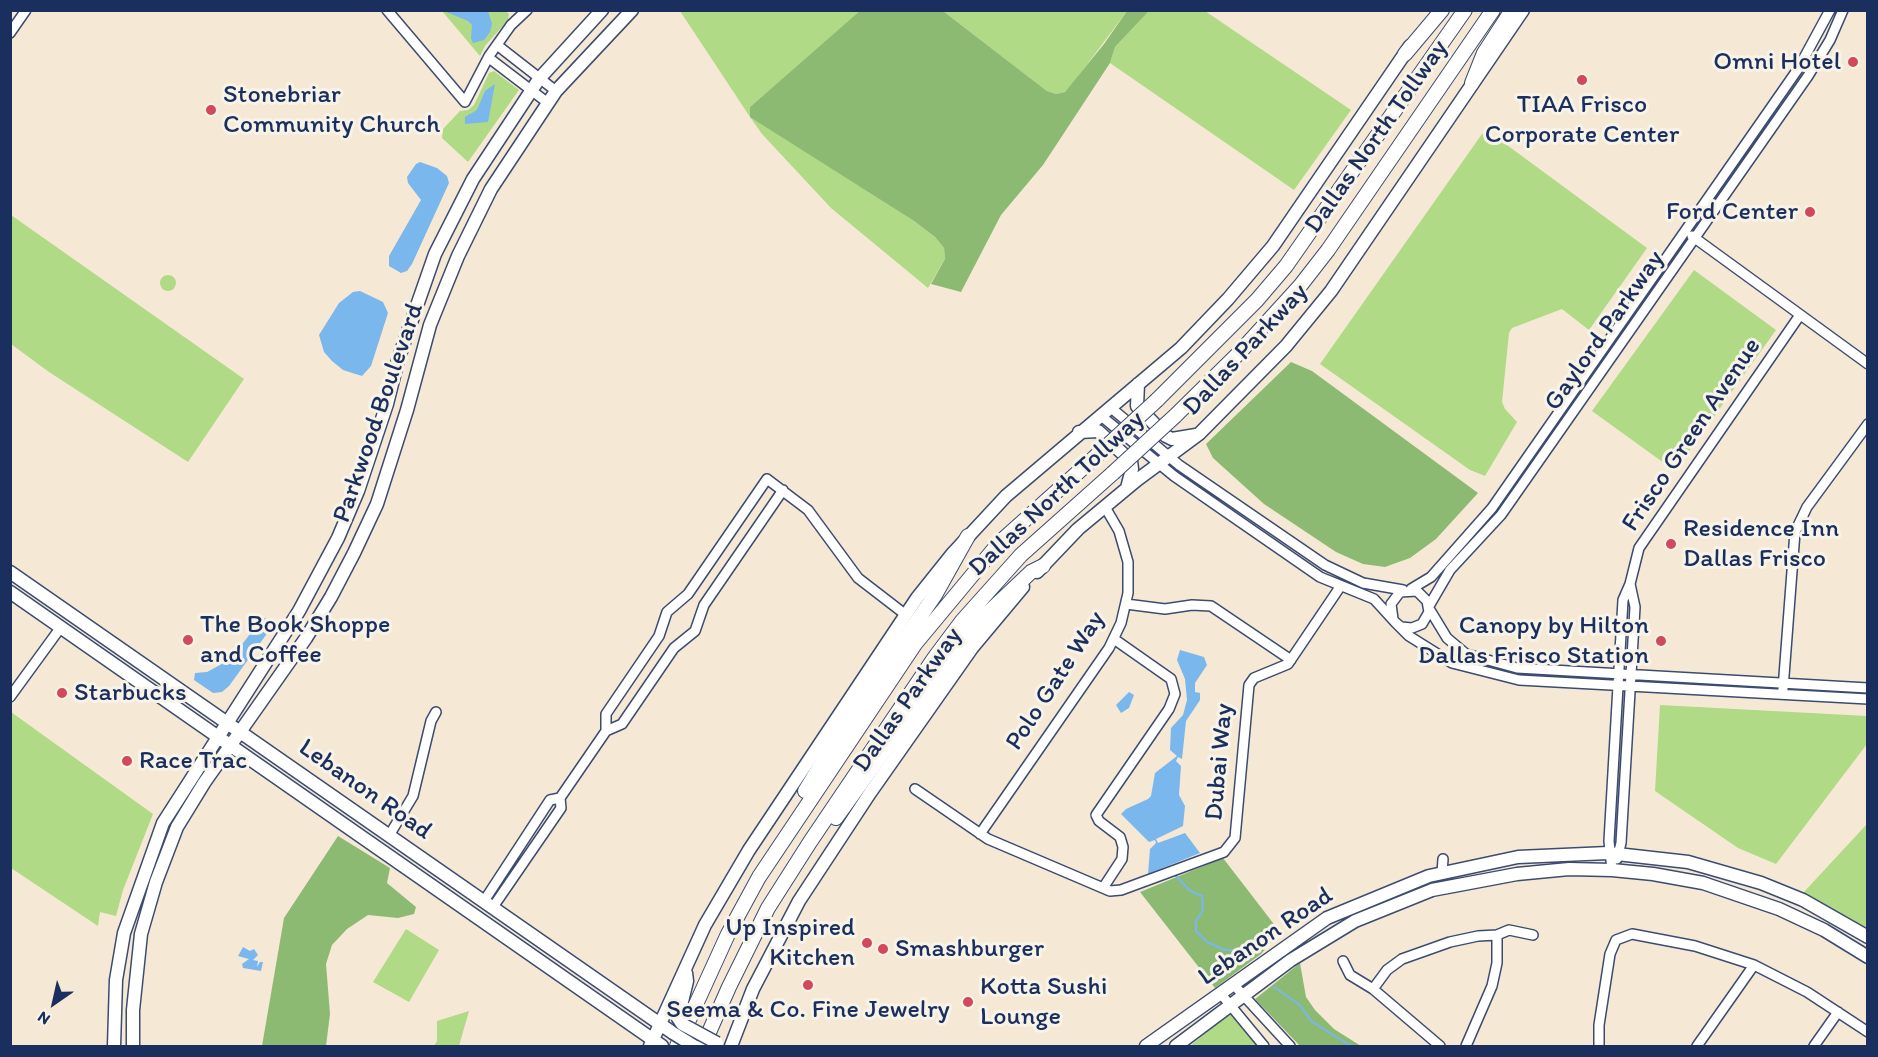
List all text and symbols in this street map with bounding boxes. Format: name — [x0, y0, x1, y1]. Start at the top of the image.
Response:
street label: Dallas North Tollway — [1299, 34, 1455, 240]
place label: Omni Hotel — [1713, 46, 1841, 78]
marker: Omni Hotel — [1846, 55, 1860, 69]
marker: TIAA Frisco Corporate Center — [1575, 73, 1589, 87]
place label: Stonebriar Community Church — [223, 79, 440, 140]
place label: TIAA Frisco Corporate Center — [1485, 89, 1679, 150]
marker: Stonebriar Community Church — [204, 103, 218, 117]
place label: Ford Center — [1666, 196, 1798, 228]
marker: Ford Center — [1803, 205, 1817, 219]
street label: Gaylord Parkway — [1538, 245, 1672, 417]
street label: Dallas Parkway — [1177, 277, 1315, 423]
street label: Parkwood Boulevard — [327, 299, 431, 527]
street label: Frisco Green Avenue — [1616, 332, 1768, 538]
street label: Dallas North Tollway — [963, 404, 1151, 584]
place label: Residence Inn Dallas Frisco — [1683, 513, 1839, 574]
marker: Residence Inn Dallas Frisco — [1664, 537, 1678, 551]
street label: Polo Gate Way — [999, 605, 1113, 757]
place label: The Book Shoppe and Coffee — [200, 609, 390, 670]
place label: Canopy by Hilton Dallas Frisco Station — [1418, 610, 1649, 672]
street label: Dallas Parkway — [847, 622, 969, 778]
marker: The Book Shoppe and Coffee — [181, 633, 195, 647]
marker: Canopy by Hilton Dallas Frisco Station — [1654, 634, 1668, 648]
place label: Starbucks — [74, 677, 187, 709]
marker: Starbucks — [55, 686, 69, 700]
street label: Dubai Way — [1199, 702, 1241, 822]
street label: Lebanon Road — [292, 733, 438, 847]
place label: Race Trac — [139, 745, 247, 777]
marker: Race Trac — [120, 754, 134, 768]
street label: Lebanon Road — [1193, 881, 1339, 993]
place label: Up Inspired Kitchen — [725, 912, 855, 974]
place label: Smashburger — [895, 933, 1044, 965]
marker: Up Inspired Kitchen — [860, 936, 874, 950]
marker: Smashburger — [876, 942, 890, 956]
place label: Kotta Sushi Lounge — [980, 971, 1107, 1032]
north arrow — [24, 973, 84, 1033]
marker: Seema & Co. Fine Jewelry — [801, 978, 815, 992]
place label: Seema & Co. Fine Jewelry — [666, 994, 950, 1026]
marker: Kotta Sushi Lounge — [961, 995, 975, 1009]
text: N — [34, 1007, 53, 1029]

